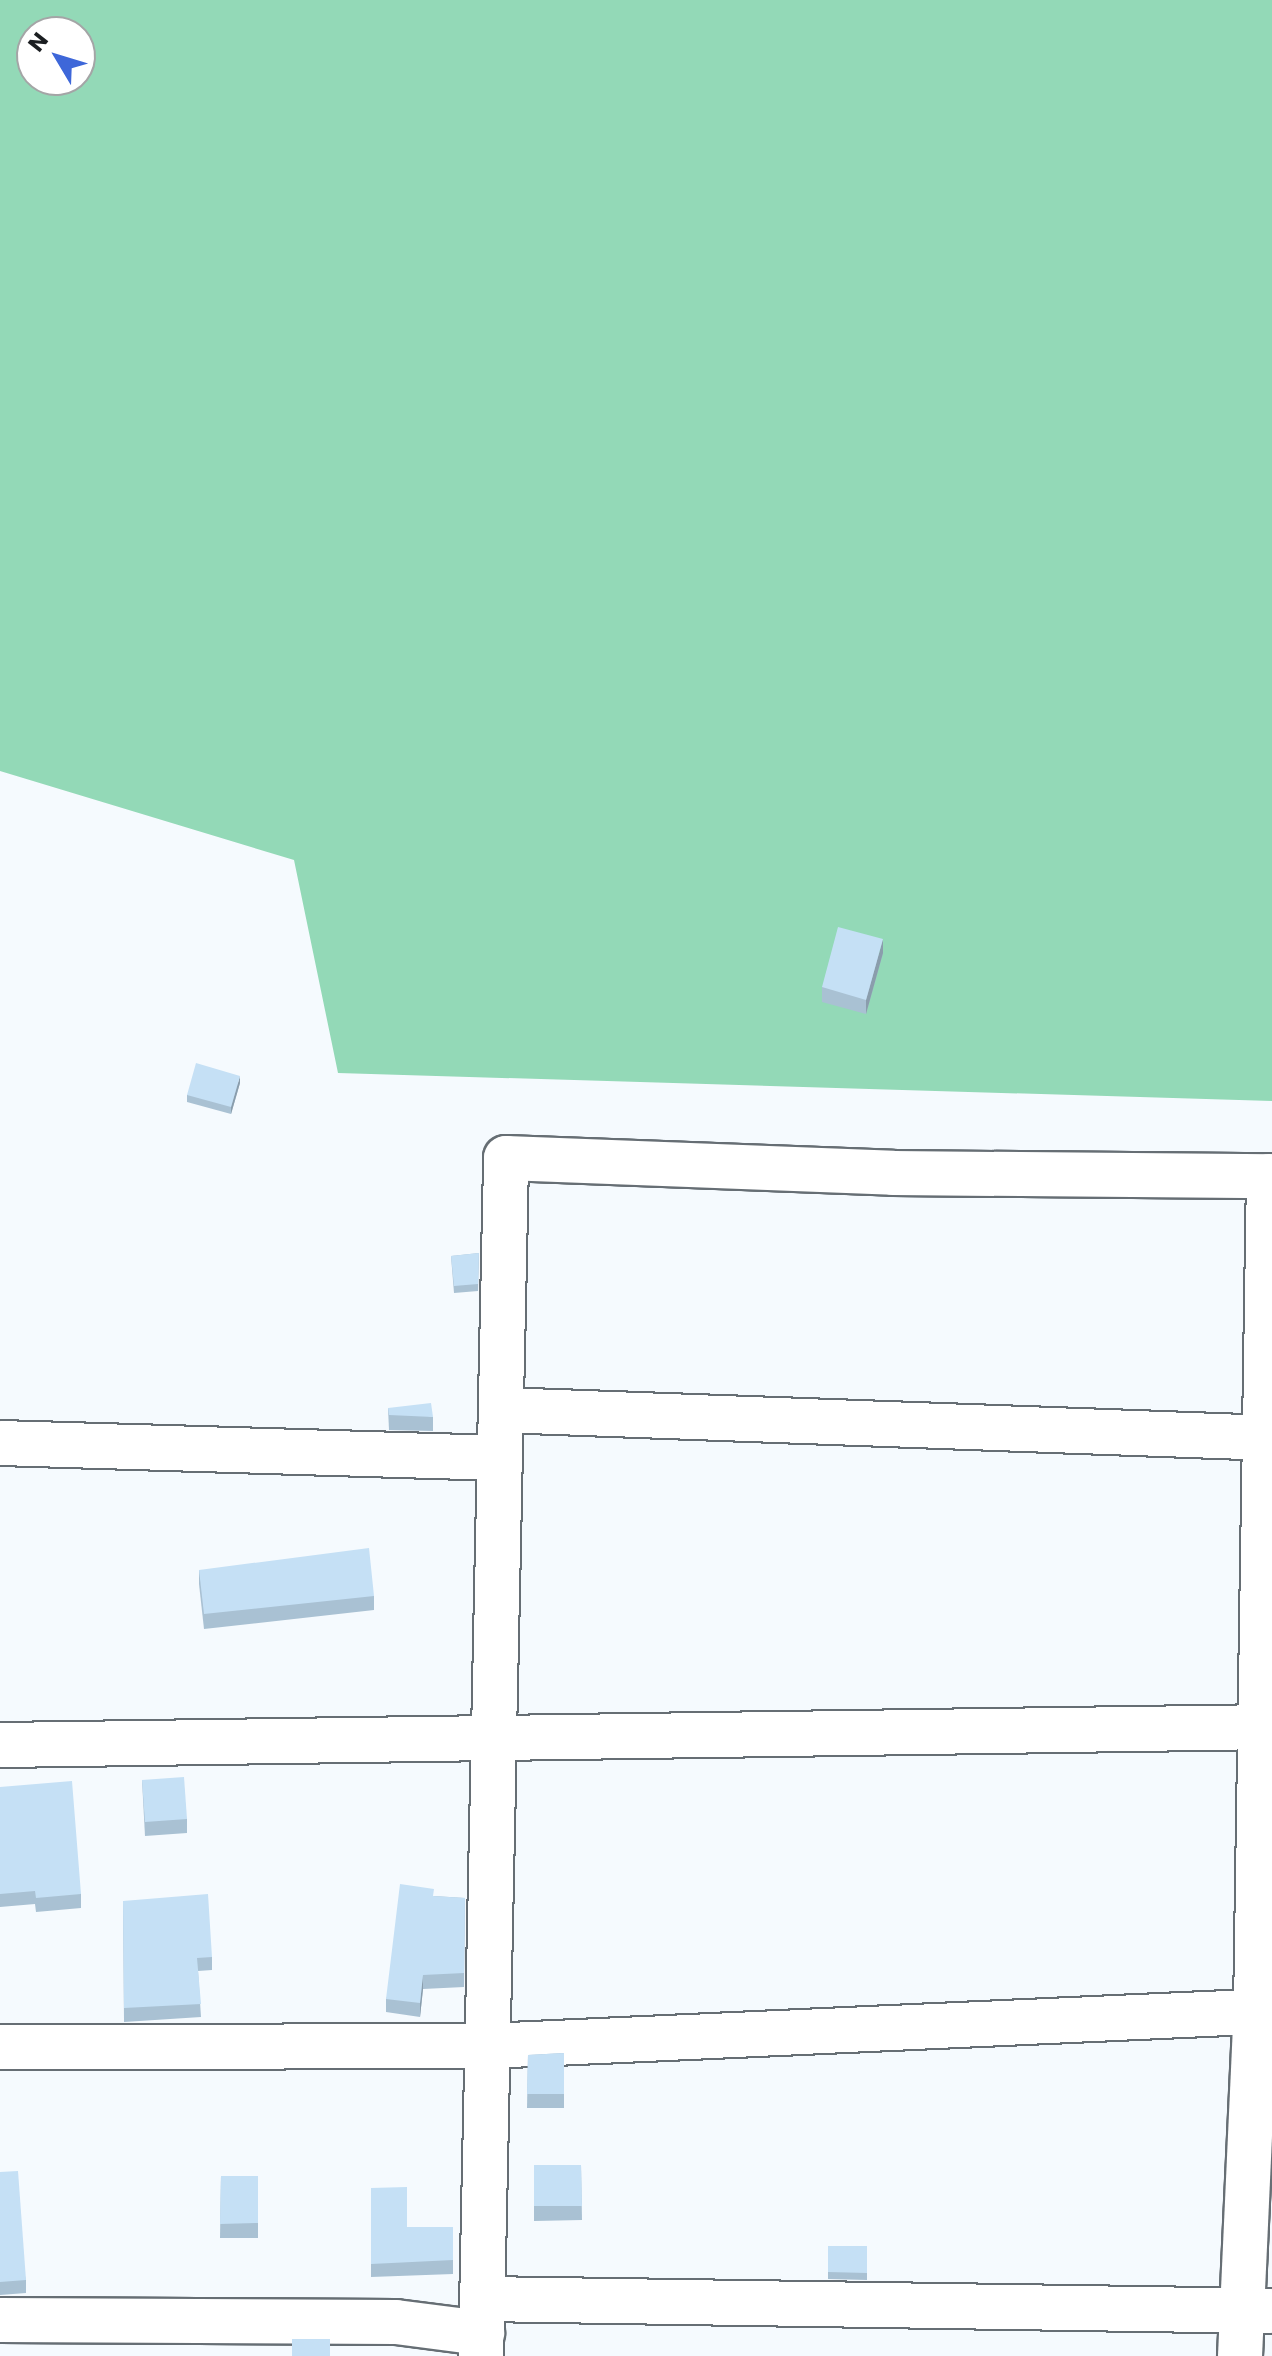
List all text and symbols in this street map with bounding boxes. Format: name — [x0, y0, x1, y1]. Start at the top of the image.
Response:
north arrow — [16, 16, 96, 96]
text: N — [21, 26, 56, 58]

